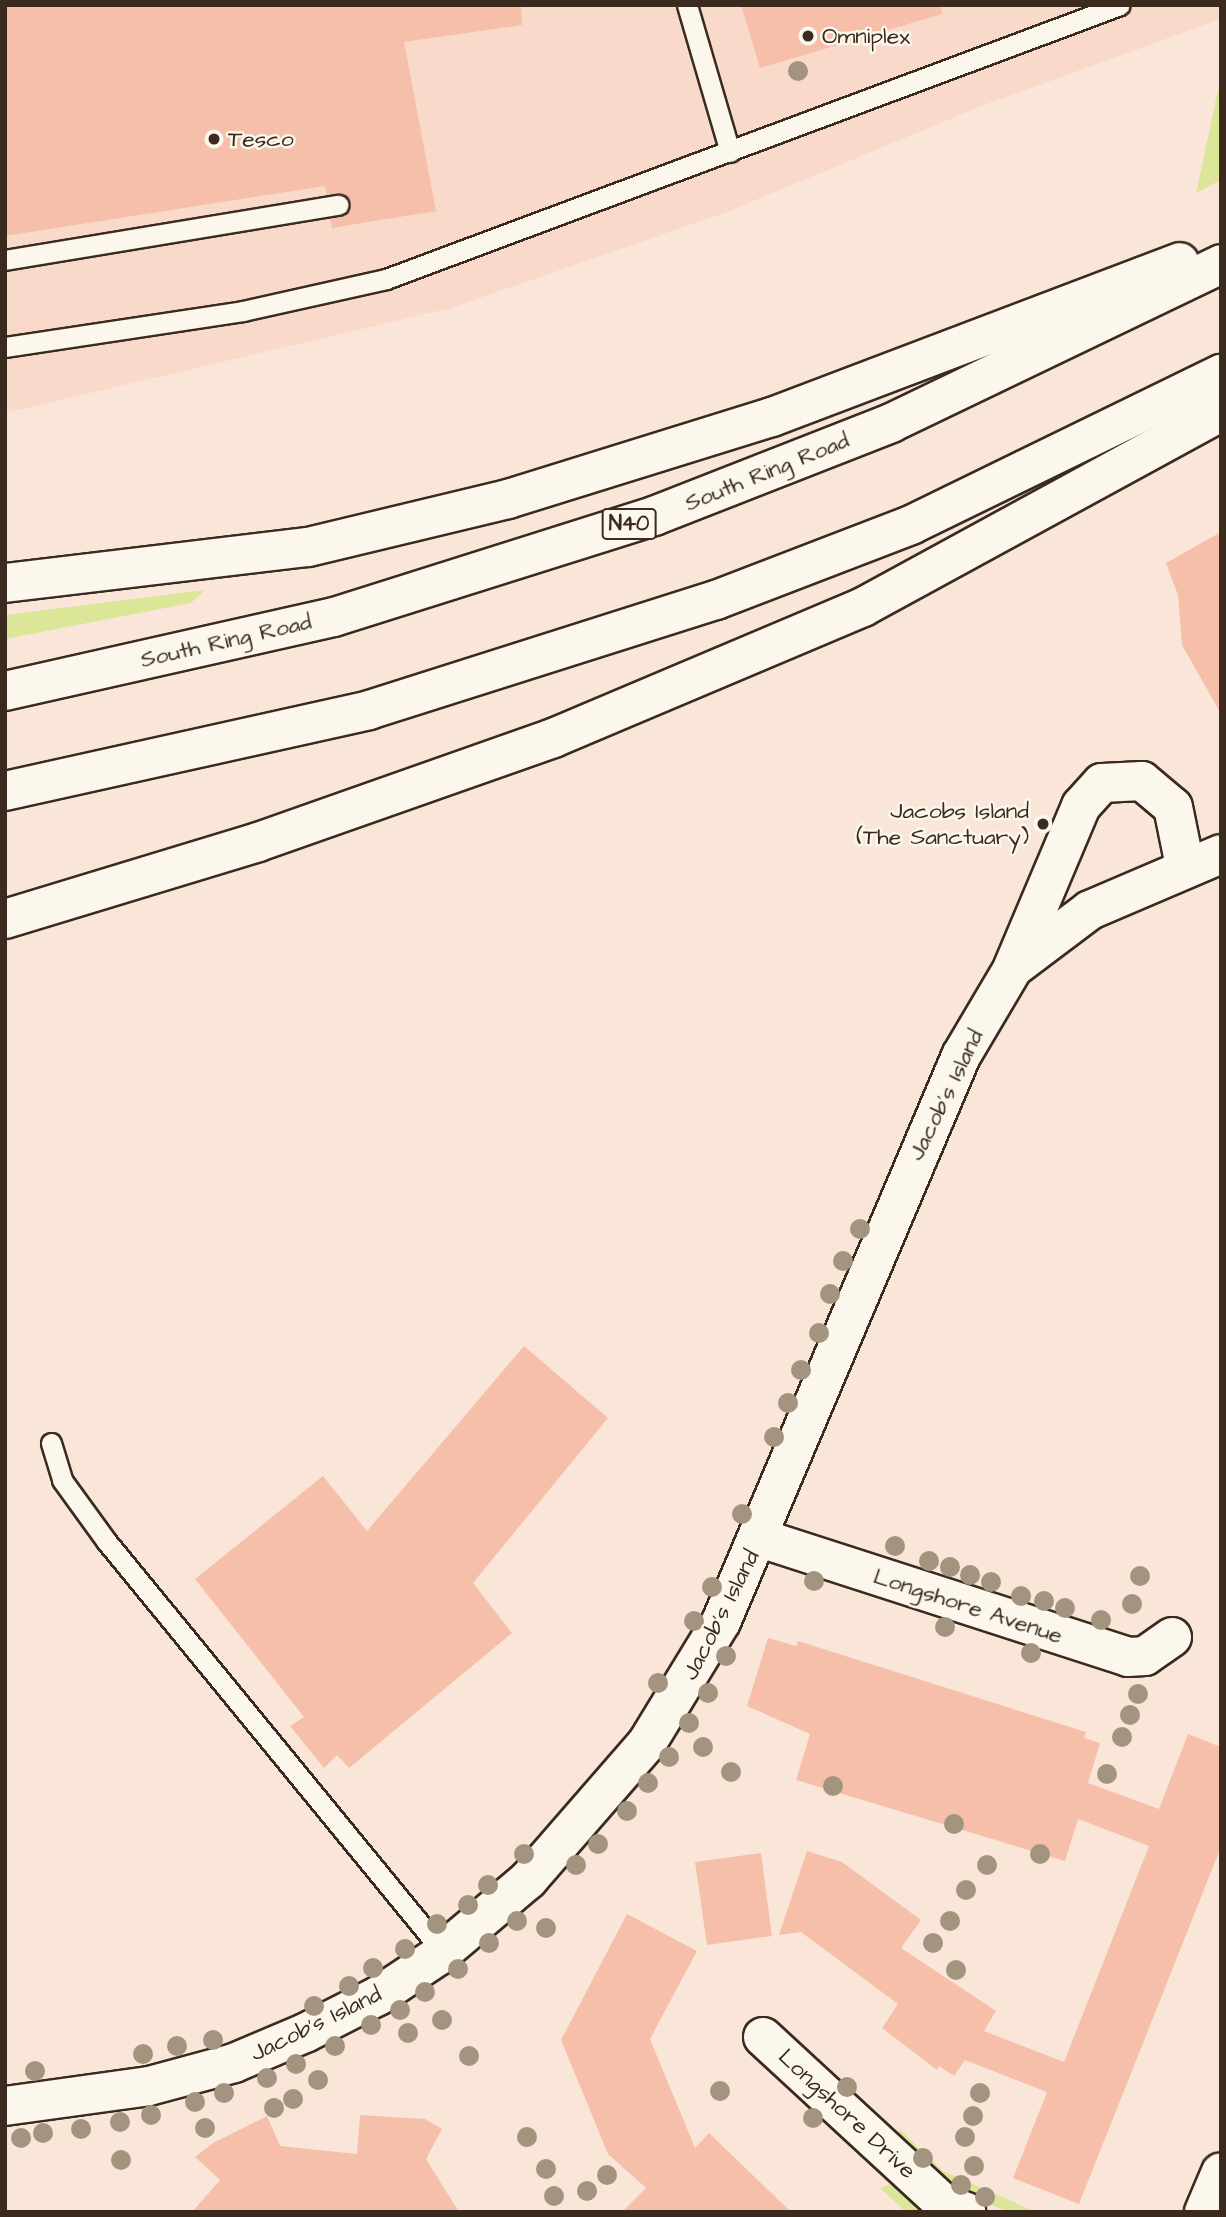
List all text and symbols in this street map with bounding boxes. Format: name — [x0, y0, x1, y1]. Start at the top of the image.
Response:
place label: Omniplex — [822, 22, 910, 50]
marker: Omniplex — [800, 28, 816, 44]
place label: Tesco — [228, 125, 294, 153]
marker: Tesco — [206, 131, 222, 147]
street label: South Ring Road — [681, 427, 853, 517]
road number: N40 — [601, 506, 657, 542]
street label: South Ring Road — [138, 608, 314, 674]
place label: Jacobs Island (The Sanctuary) — [856, 797, 1029, 851]
marker: Jacobs Island (The Sanctuary) — [1035, 816, 1051, 832]
street label: Jacob's Island — [902, 1025, 990, 1165]
street label: Jacob's Island — [676, 1545, 766, 1685]
street label: Longshore Avenue — [870, 1562, 1066, 1650]
street label: Jacob's Island — [246, 1980, 386, 2068]
street label: Longshore Drive — [773, 2043, 921, 2185]

